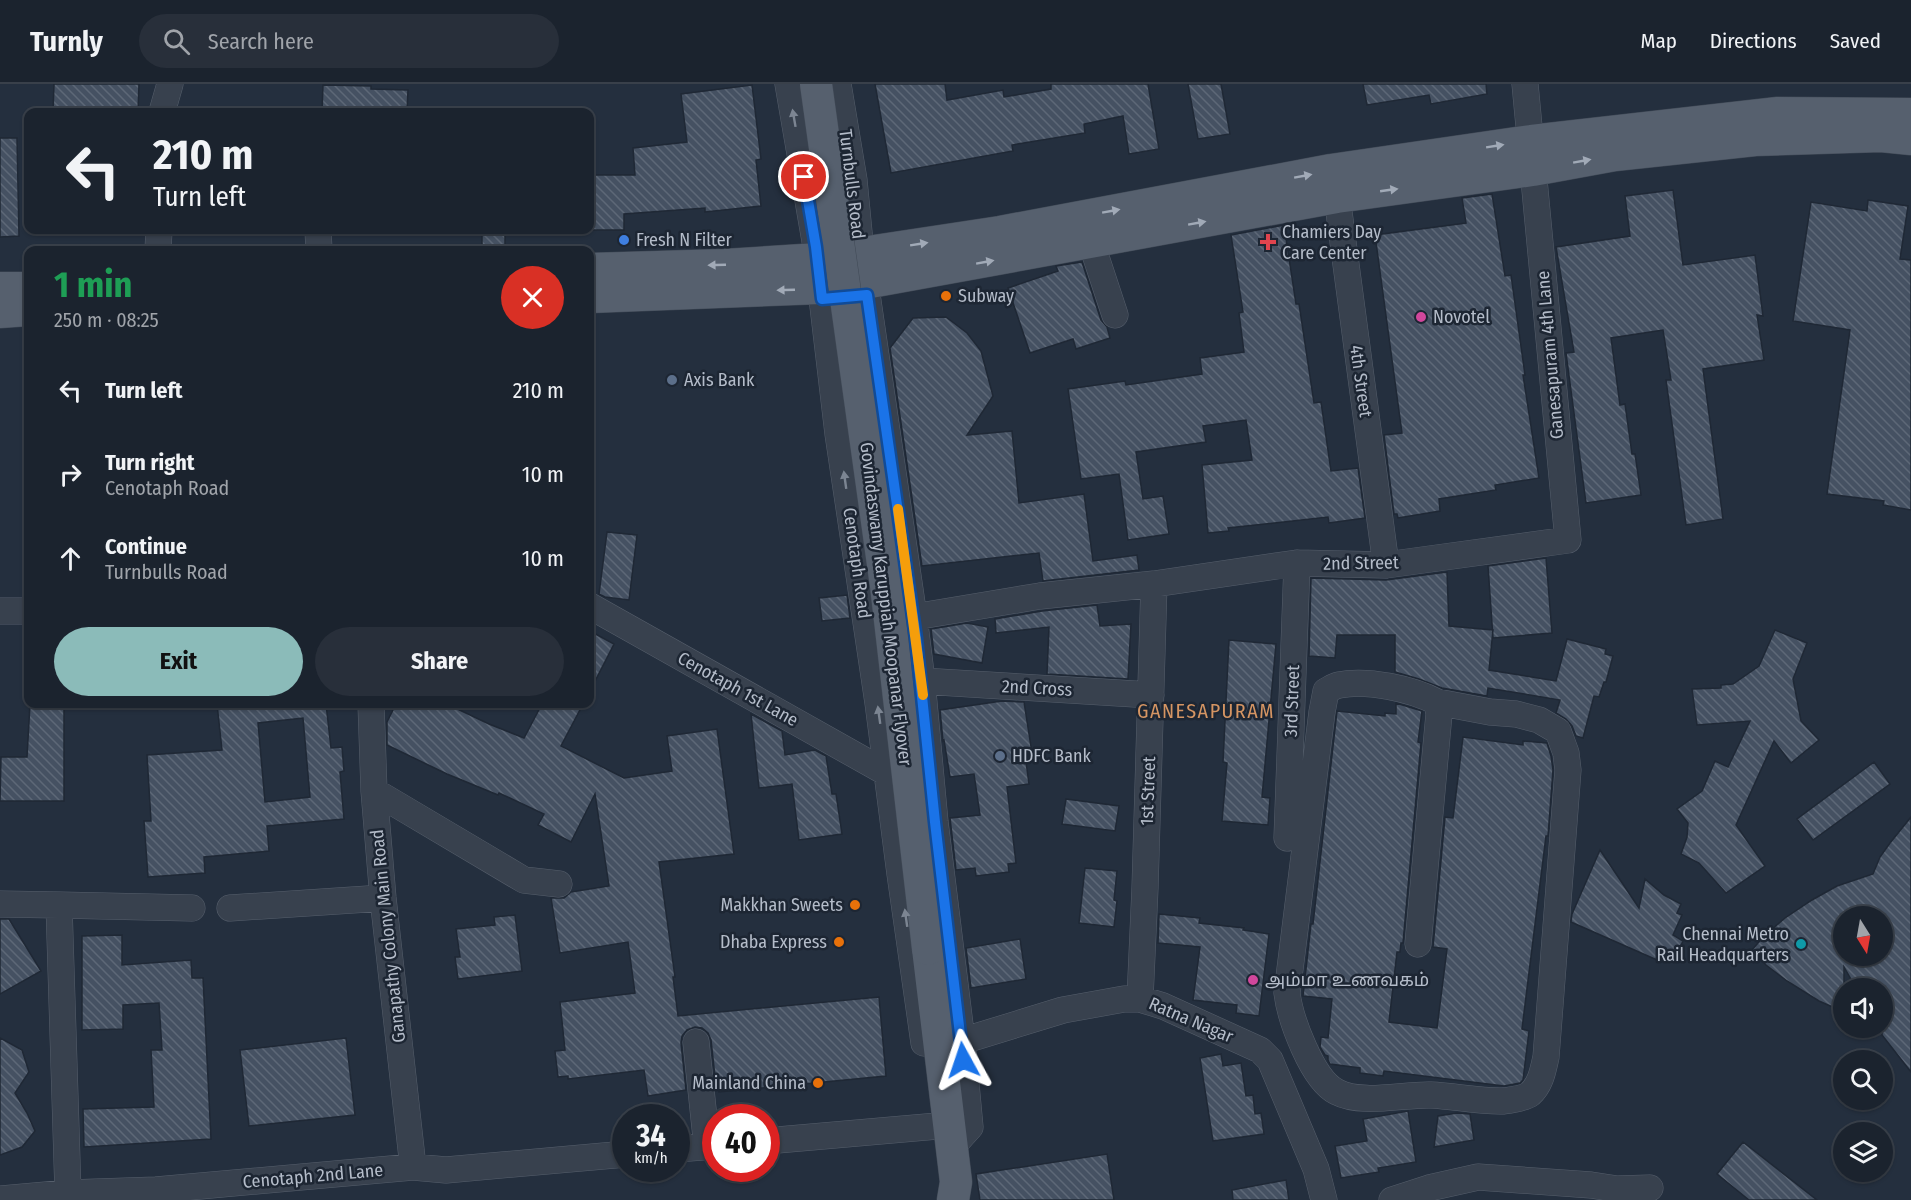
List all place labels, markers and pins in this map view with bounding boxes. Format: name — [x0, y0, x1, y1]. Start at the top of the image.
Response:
pin — [778, 151, 829, 202]
place label: Chamiers Day Care Center — [1282, 221, 1381, 264]
place label: Fresh N Filter — [636, 229, 733, 251]
marker: Fresh N Filter — [617, 233, 631, 247]
marker: Chamiers Day Care Center — [1259, 233, 1277, 251]
place label: Subway — [958, 285, 1014, 307]
marker: Subway — [939, 289, 953, 303]
place label: Novotel — [1433, 306, 1490, 328]
marker: Novotel — [1414, 310, 1428, 324]
place label: Axis Bank — [684, 369, 755, 391]
marker: Axis Bank — [665, 373, 679, 387]
place label: HDFC Bank — [1012, 745, 1091, 767]
marker: HDFC Bank — [993, 749, 1007, 763]
place label: Makkhan Sweets — [721, 894, 843, 916]
marker: Makkhan Sweets — [848, 898, 862, 912]
place label: Chennai Metro Rail Headquarters — [1657, 923, 1789, 966]
place label: Dhaba Express — [720, 931, 827, 953]
marker: Dhaba Express — [832, 935, 846, 949]
marker: Chennai Metro Rail Headquarters — [1794, 937, 1808, 951]
place label: அம்மா உணவகம் — [1265, 969, 1429, 991]
marker: அம்மா உணவகம் — [1246, 973, 1260, 987]
place label: Mainland China — [692, 1072, 806, 1094]
marker: Mainland China — [811, 1076, 825, 1090]

